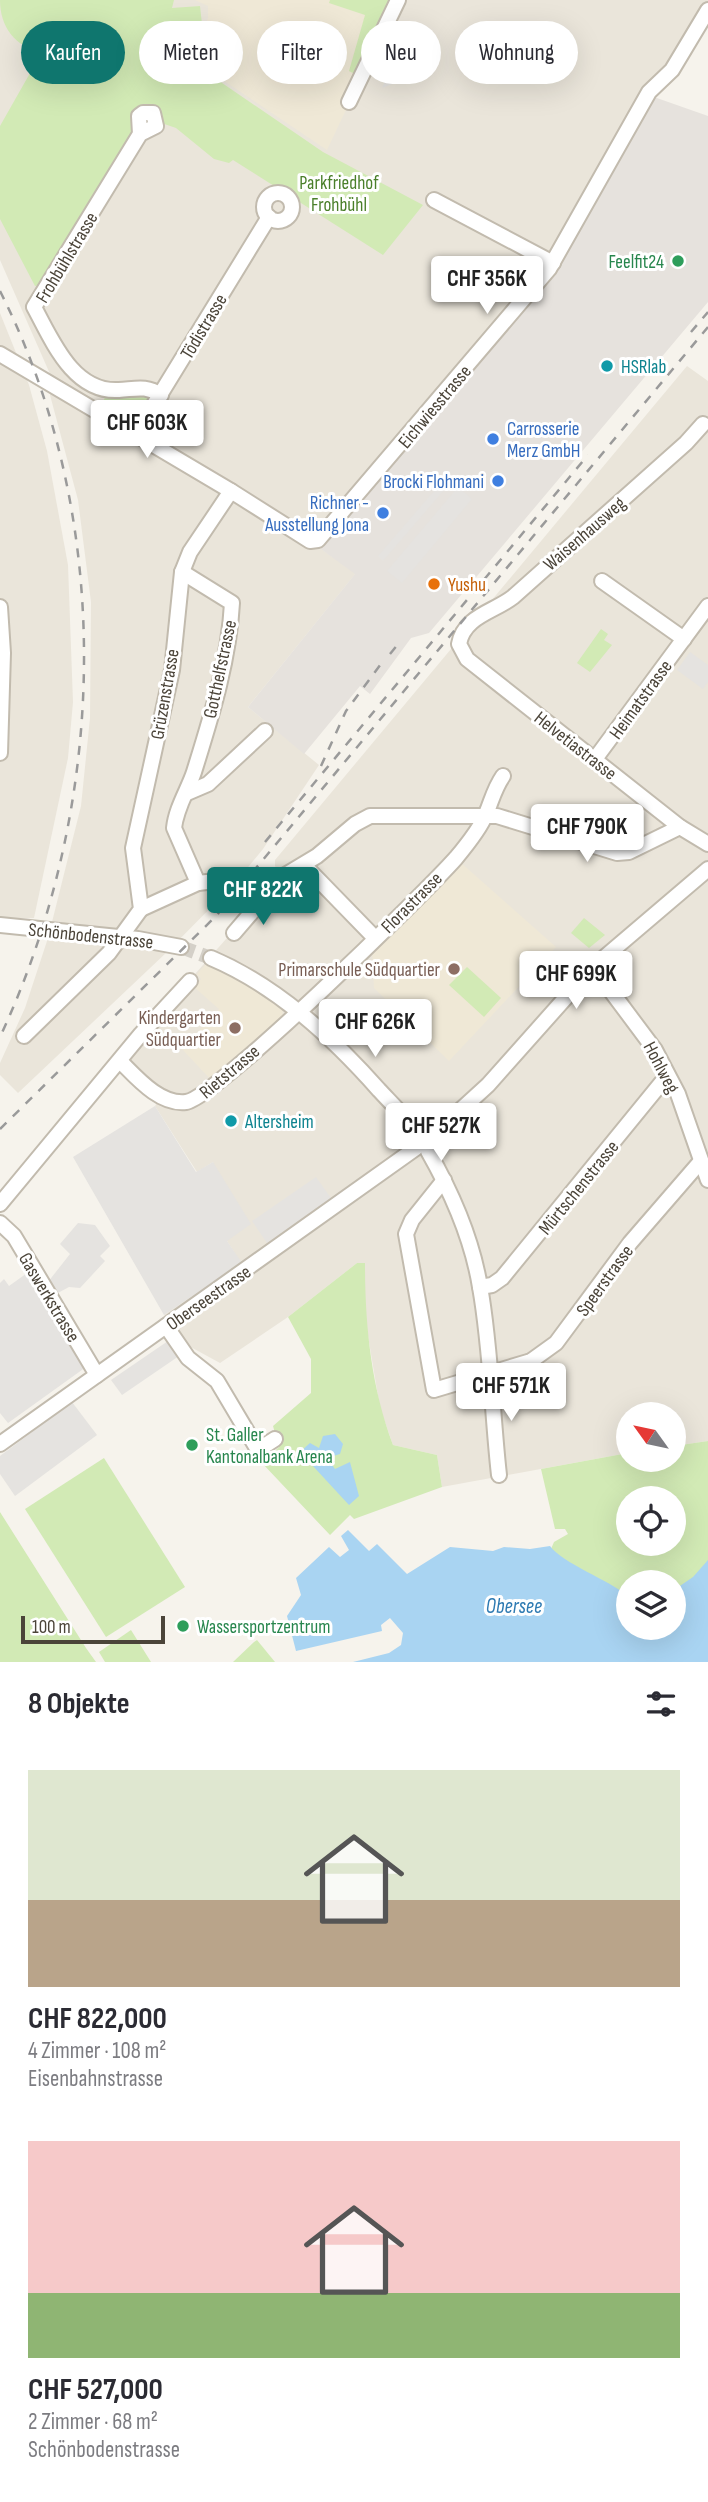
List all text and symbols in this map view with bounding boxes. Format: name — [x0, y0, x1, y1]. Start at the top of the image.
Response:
chip: Kaufen — [21, 21, 125, 84]
chip: Mieten — [139, 21, 243, 84]
chip: Filter — [257, 21, 347, 84]
chip: Neu — [361, 21, 441, 84]
chip: Wohnung — [455, 21, 578, 84]
park label: Parkfriedhof Frohbühl — [299, 172, 379, 217]
street label: Frohbühlstrasse — [31, 208, 103, 307]
place label: Feelfit24 — [608, 251, 664, 274]
marker: Feelfit24 — [670, 253, 686, 269]
pin: CHF 356K — [415, 256, 559, 316]
text: CHF 356K — [447, 265, 527, 293]
street label: Tödistrasse — [176, 290, 233, 364]
place label: HSRlab — [621, 356, 666, 379]
marker: HSRlab — [599, 358, 615, 374]
street label: Eichwiesstrasse — [394, 361, 477, 453]
pin: CHF 603K — [75, 400, 219, 460]
text: CHF 603K — [107, 409, 187, 437]
place label: Carrosserie Merz GmbH — [507, 418, 581, 463]
marker: Carrosserie Merz GmbH — [485, 431, 501, 447]
place label: Brocki Flohmani — [383, 471, 484, 494]
marker: Brocki Flohmani — [490, 473, 506, 489]
place label: Richner - Ausstellung Jona — [264, 492, 369, 537]
street label: Waisenhausweg — [539, 492, 631, 576]
marker: Richner - Ausstellung Jona — [375, 505, 391, 521]
place label: Yushu — [448, 574, 486, 597]
marker: Yushu — [426, 576, 442, 592]
street label: Gotthelfstrasse — [199, 618, 242, 721]
street label: Grüzenstrasse — [146, 647, 185, 741]
street label: Heimatstrasse — [605, 656, 678, 744]
street label: Helvetiastrasse — [529, 707, 621, 786]
pin: CHF 790K — [515, 804, 659, 864]
text: CHF 790K — [547, 813, 627, 841]
pin: CHF 822K — [191, 867, 335, 927]
street label: Florastrasse — [377, 868, 448, 939]
text: CHF 822K — [223, 876, 303, 904]
street label: Schönbodenstrasse — [27, 918, 154, 954]
pin: CHF 699K — [504, 951, 648, 1011]
place label: Primarschule Südquartier — [278, 959, 441, 982]
text: CHF 699K — [535, 960, 617, 988]
marker: Primarschule Südquartier — [446, 961, 462, 977]
pin: CHF 626K — [303, 1000, 447, 1059]
place label: Kindergarten Südquartier — [138, 1007, 222, 1052]
text: CHF 626K — [335, 1008, 415, 1036]
marker: Kindergarten Südquartier — [227, 1020, 243, 1036]
street label: Hohlweg — [638, 1038, 684, 1098]
street label: Rietstrasse — [195, 1040, 265, 1104]
pin: CHF 527K — [369, 1104, 513, 1163]
place label: Altersheim — [244, 1111, 314, 1134]
text: CHF 527K — [401, 1112, 481, 1140]
marker: Altersheim — [223, 1113, 239, 1129]
street label: Mürtschenstrasse — [534, 1136, 624, 1240]
street label: Speerstrasse — [572, 1241, 639, 1321]
street label: Gaswerkstrasse — [13, 1249, 84, 1347]
street label: Oberseestrasse — [162, 1261, 256, 1336]
pin: CHF 571K — [439, 1364, 583, 1423]
text: CHF 571K — [472, 1372, 550, 1400]
north arrow — [616, 1402, 686, 1472]
map controls — [616, 1402, 686, 1640]
place label: St. Galler Kantonalbank Arena — [206, 1424, 333, 1469]
marker: St. Galler Kantonalbank Arena — [184, 1437, 200, 1453]
button: locate — [616, 1486, 686, 1556]
button: layers — [616, 1570, 686, 1640]
water label: Obersee — [486, 1594, 542, 1619]
scale bar — [21, 1613, 164, 1645]
text: 100 m — [32, 1616, 71, 1639]
place label: Wassersportzentrum — [197, 1616, 330, 1639]
marker: Wassersportzentrum — [175, 1618, 191, 1634]
icon: filters — [642, 1685, 680, 1723]
text: 8 Objekte — [28, 1686, 130, 1722]
icon: home — [291, 1816, 417, 1942]
text: CHF 822,000 — [28, 2001, 167, 2037]
text: 4 Zimmer · 108 m² — [28, 2037, 166, 2065]
text: Eisenbahnstrasse — [28, 2065, 163, 2093]
icon: home — [291, 2187, 417, 2313]
text: CHF 527,000 — [28, 2372, 163, 2408]
text: 2 Zimmer · 68 m² — [28, 2408, 158, 2436]
text: Schönbodenstrasse — [28, 2436, 180, 2464]

